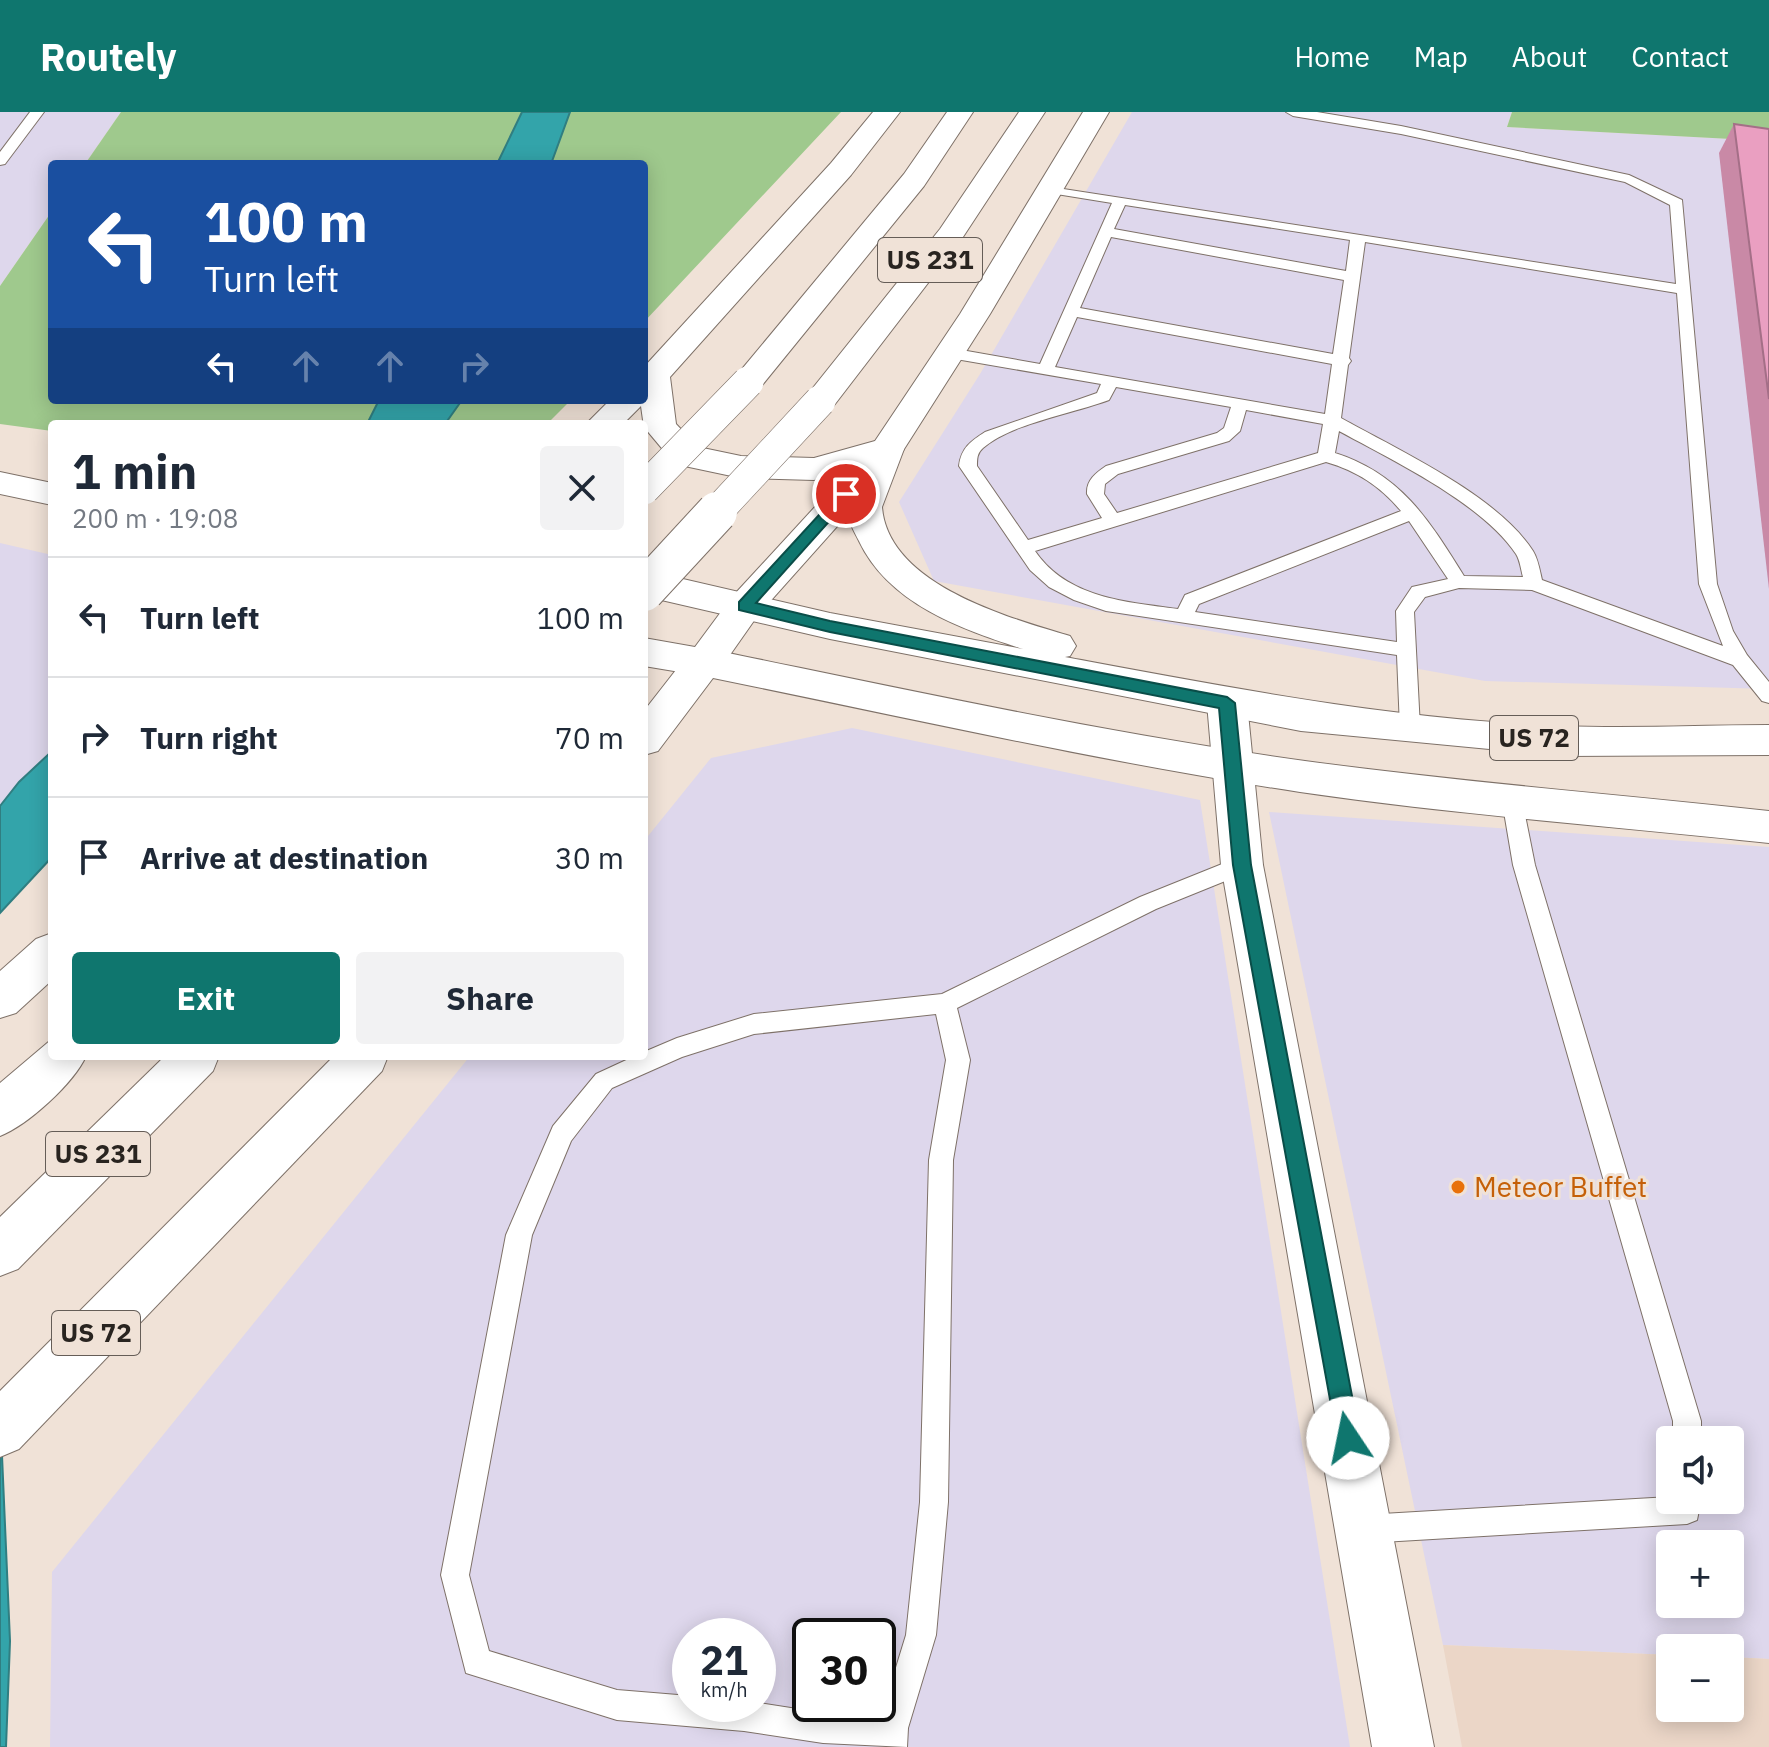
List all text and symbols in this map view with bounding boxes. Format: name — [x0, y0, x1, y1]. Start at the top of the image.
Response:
text: Routely — [40, 32, 176, 81]
text: Home — [1294, 38, 1370, 75]
text: Map — [1414, 38, 1468, 75]
text: About — [1512, 38, 1587, 75]
text: Contact — [1631, 38, 1729, 75]
text: 100 m — [204, 185, 368, 257]
icon: left — [72, 192, 176, 296]
road number: US 231 — [878, 238, 982, 282]
text: Turn left — [204, 255, 339, 302]
icon: left — [200, 344, 244, 388]
icon: ahead — [284, 344, 328, 388]
icon: ahead — [368, 344, 412, 388]
icon: right — [452, 344, 496, 388]
text: 1 min — [72, 440, 197, 502]
button: close — [540, 446, 624, 530]
pin — [812, 460, 880, 528]
icon: arrive — [824, 472, 868, 516]
text: 200 m · 19:08 — [72, 501, 238, 535]
icon: left — [72, 595, 116, 639]
text: Turn left — [140, 598, 259, 637]
text: 100 m — [537, 598, 624, 637]
icon: right — [72, 715, 116, 759]
road number: US 72 — [1490, 716, 1578, 760]
text: Turn right — [140, 718, 278, 757]
text: 70 m — [555, 718, 624, 757]
icon: arrive — [72, 835, 116, 879]
text: Arrive at destination — [140, 838, 428, 877]
text: 30 m — [555, 838, 624, 877]
button: Exit — [72, 952, 340, 1044]
button: Share — [356, 952, 624, 1044]
road number: US 231 — [46, 1132, 150, 1176]
place label: Meteor Buffet — [1474, 1168, 1647, 1205]
marker: Meteor Buffet — [1449, 1178, 1467, 1196]
road number: US 72 — [52, 1311, 140, 1355]
position arrow — [1306, 1396, 1390, 1480]
map controls — [1656, 1426, 1744, 1722]
button: sound — [1656, 1426, 1744, 1514]
button: + — [1656, 1530, 1744, 1618]
speed limit sign: 30 — [792, 1618, 896, 1722]
text: 21 — [700, 1634, 748, 1686]
button: − — [1656, 1634, 1744, 1722]
text: km/h — [700, 1676, 748, 1703]

